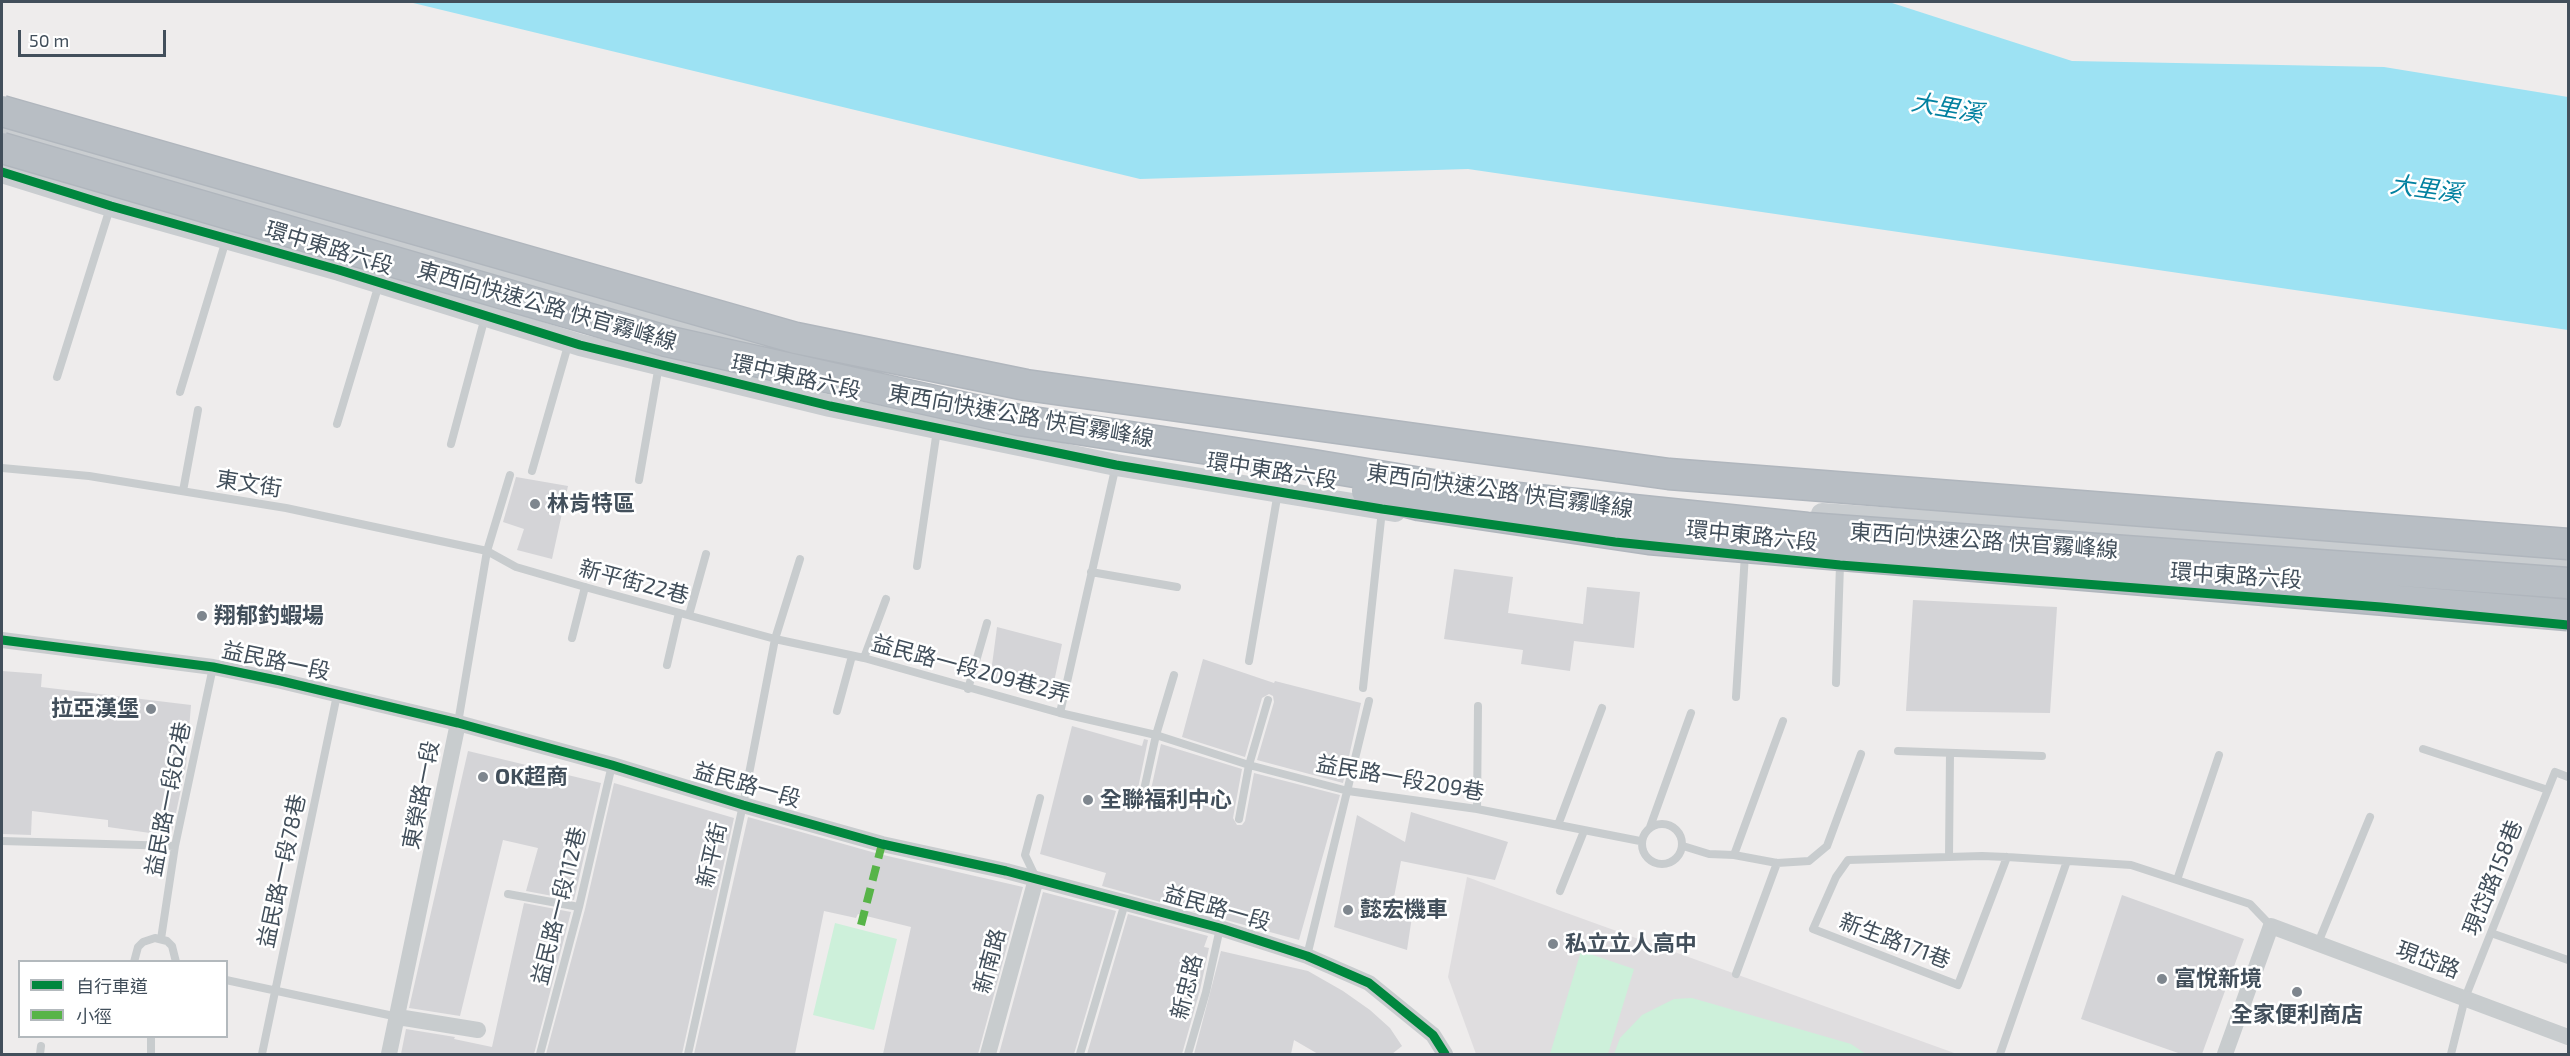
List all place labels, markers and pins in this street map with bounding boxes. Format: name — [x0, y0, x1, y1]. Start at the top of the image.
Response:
place label: 林肯特區 — [547, 491, 635, 517]
marker: 林肯特區 — [528, 497, 542, 511]
place label: 翔郁釣蝦場 — [214, 603, 324, 629]
marker: 翔郁釣蝦場 — [195, 609, 209, 623]
place label: 拉亞漢堡 — [51, 696, 139, 722]
marker: 拉亞漢堡 — [144, 702, 158, 716]
place label: OK超商 — [495, 764, 568, 790]
marker: OK超商 — [476, 770, 490, 784]
place label: 全聯福利中心 — [1100, 787, 1232, 813]
marker: 全聯福利中心 — [1081, 793, 1095, 807]
place label: 懿宏機車 — [1360, 897, 1448, 923]
marker: 懿宏機車 — [1341, 903, 1355, 917]
place label: 私立立人高中 — [1565, 931, 1697, 957]
marker: 私立立人高中 — [1546, 937, 1560, 951]
place label: 富悅新境 — [2174, 966, 2262, 992]
marker: 富悅新境 — [2155, 972, 2169, 986]
marker: 全家便利商店 — [2290, 985, 2304, 999]
place label: 全家便利商店 — [2231, 1002, 2363, 1028]

